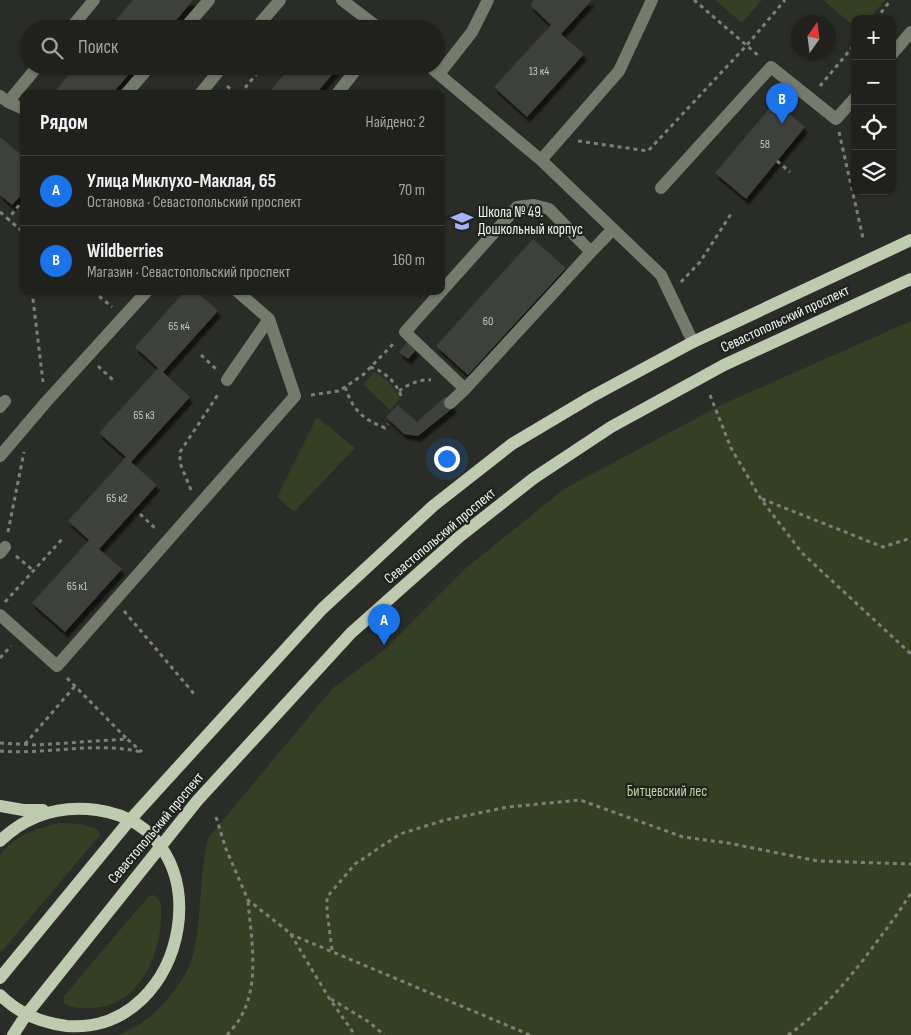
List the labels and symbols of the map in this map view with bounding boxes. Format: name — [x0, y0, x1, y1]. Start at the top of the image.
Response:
north arrow — [791, 15, 836, 60]
house number: 13 к4 — [529, 64, 549, 79]
pin: B — [766, 83, 798, 124]
house number: 58 — [760, 137, 770, 152]
place label: Школа № 49. Дошкольный корпус — [478, 203, 583, 239]
school or university icon: Школа № 49. Дошкольный корпус — [449, 208, 475, 234]
street label: Севастопольский проспект — [718, 281, 852, 357]
house number: 60 — [483, 314, 493, 329]
house number: 65 к4 — [168, 319, 190, 334]
house number: 65 к3 — [133, 408, 155, 423]
your location — [434, 446, 460, 472]
street label: Севастопольский проспект — [380, 484, 500, 588]
house number: 65 к2 — [106, 491, 128, 506]
house number: 65 к1 — [67, 579, 88, 594]
pin: A — [368, 604, 400, 645]
street label: Севастопольский проспект — [104, 768, 208, 888]
park label: Битцевский лес — [627, 782, 707, 801]

